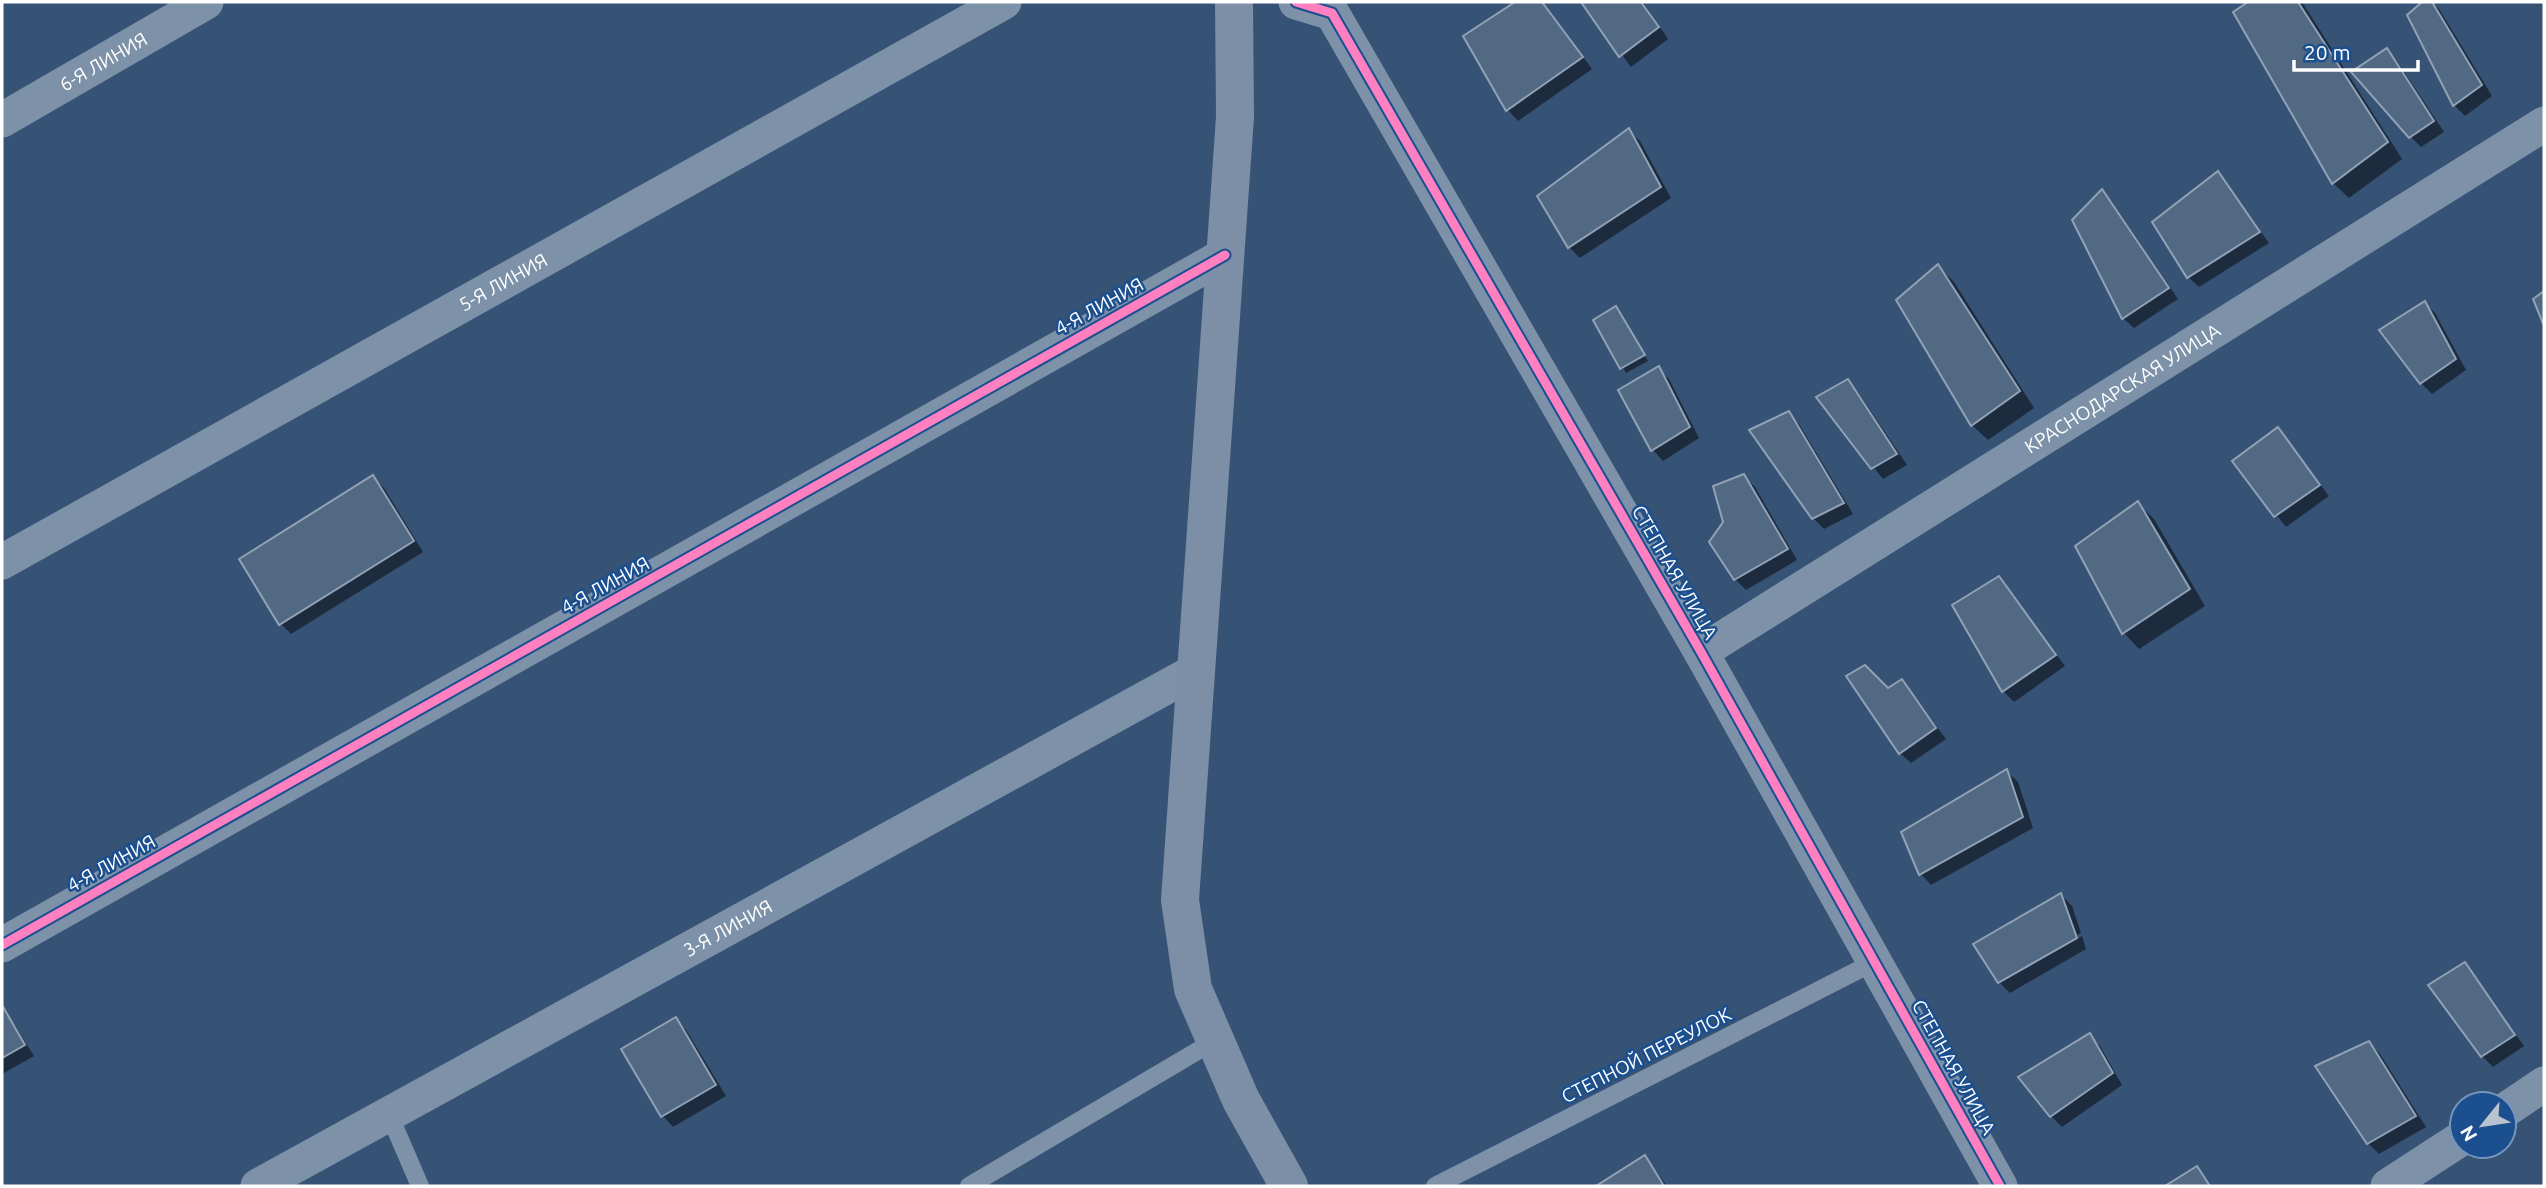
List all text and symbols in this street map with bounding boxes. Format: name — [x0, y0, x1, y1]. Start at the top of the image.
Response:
street label: 6-Я ЛИНИЯ — [55, 27, 151, 95]
scale bar — [2294, 28, 2418, 72]
text: 20 m — [2304, 40, 2351, 64]
street label: 5-Я ЛИНИЯ — [455, 249, 551, 315]
street label: 4-Я ЛИНИЯ — [1051, 273, 1147, 339]
street label: КРАСНОДАРСКАЯ УЛИЦА — [2020, 318, 2225, 458]
street label: СТЕПНАЯ УЛИЦА — [1628, 501, 1723, 643]
street label: 4-Я ЛИНИЯ — [557, 552, 653, 618]
street label: 4-Я ЛИНИЯ — [63, 830, 159, 896]
street label: 3-Я ЛИНИЯ — [680, 895, 776, 961]
street label: СТЕПНАЯ УЛИЦА — [1908, 996, 2001, 1139]
street label: СТЕПНОЙ ПЕРЕУЛОК — [1557, 1002, 1735, 1107]
north arrow — [2448, 1090, 2518, 1160]
text: N — [2455, 1122, 2481, 1145]

